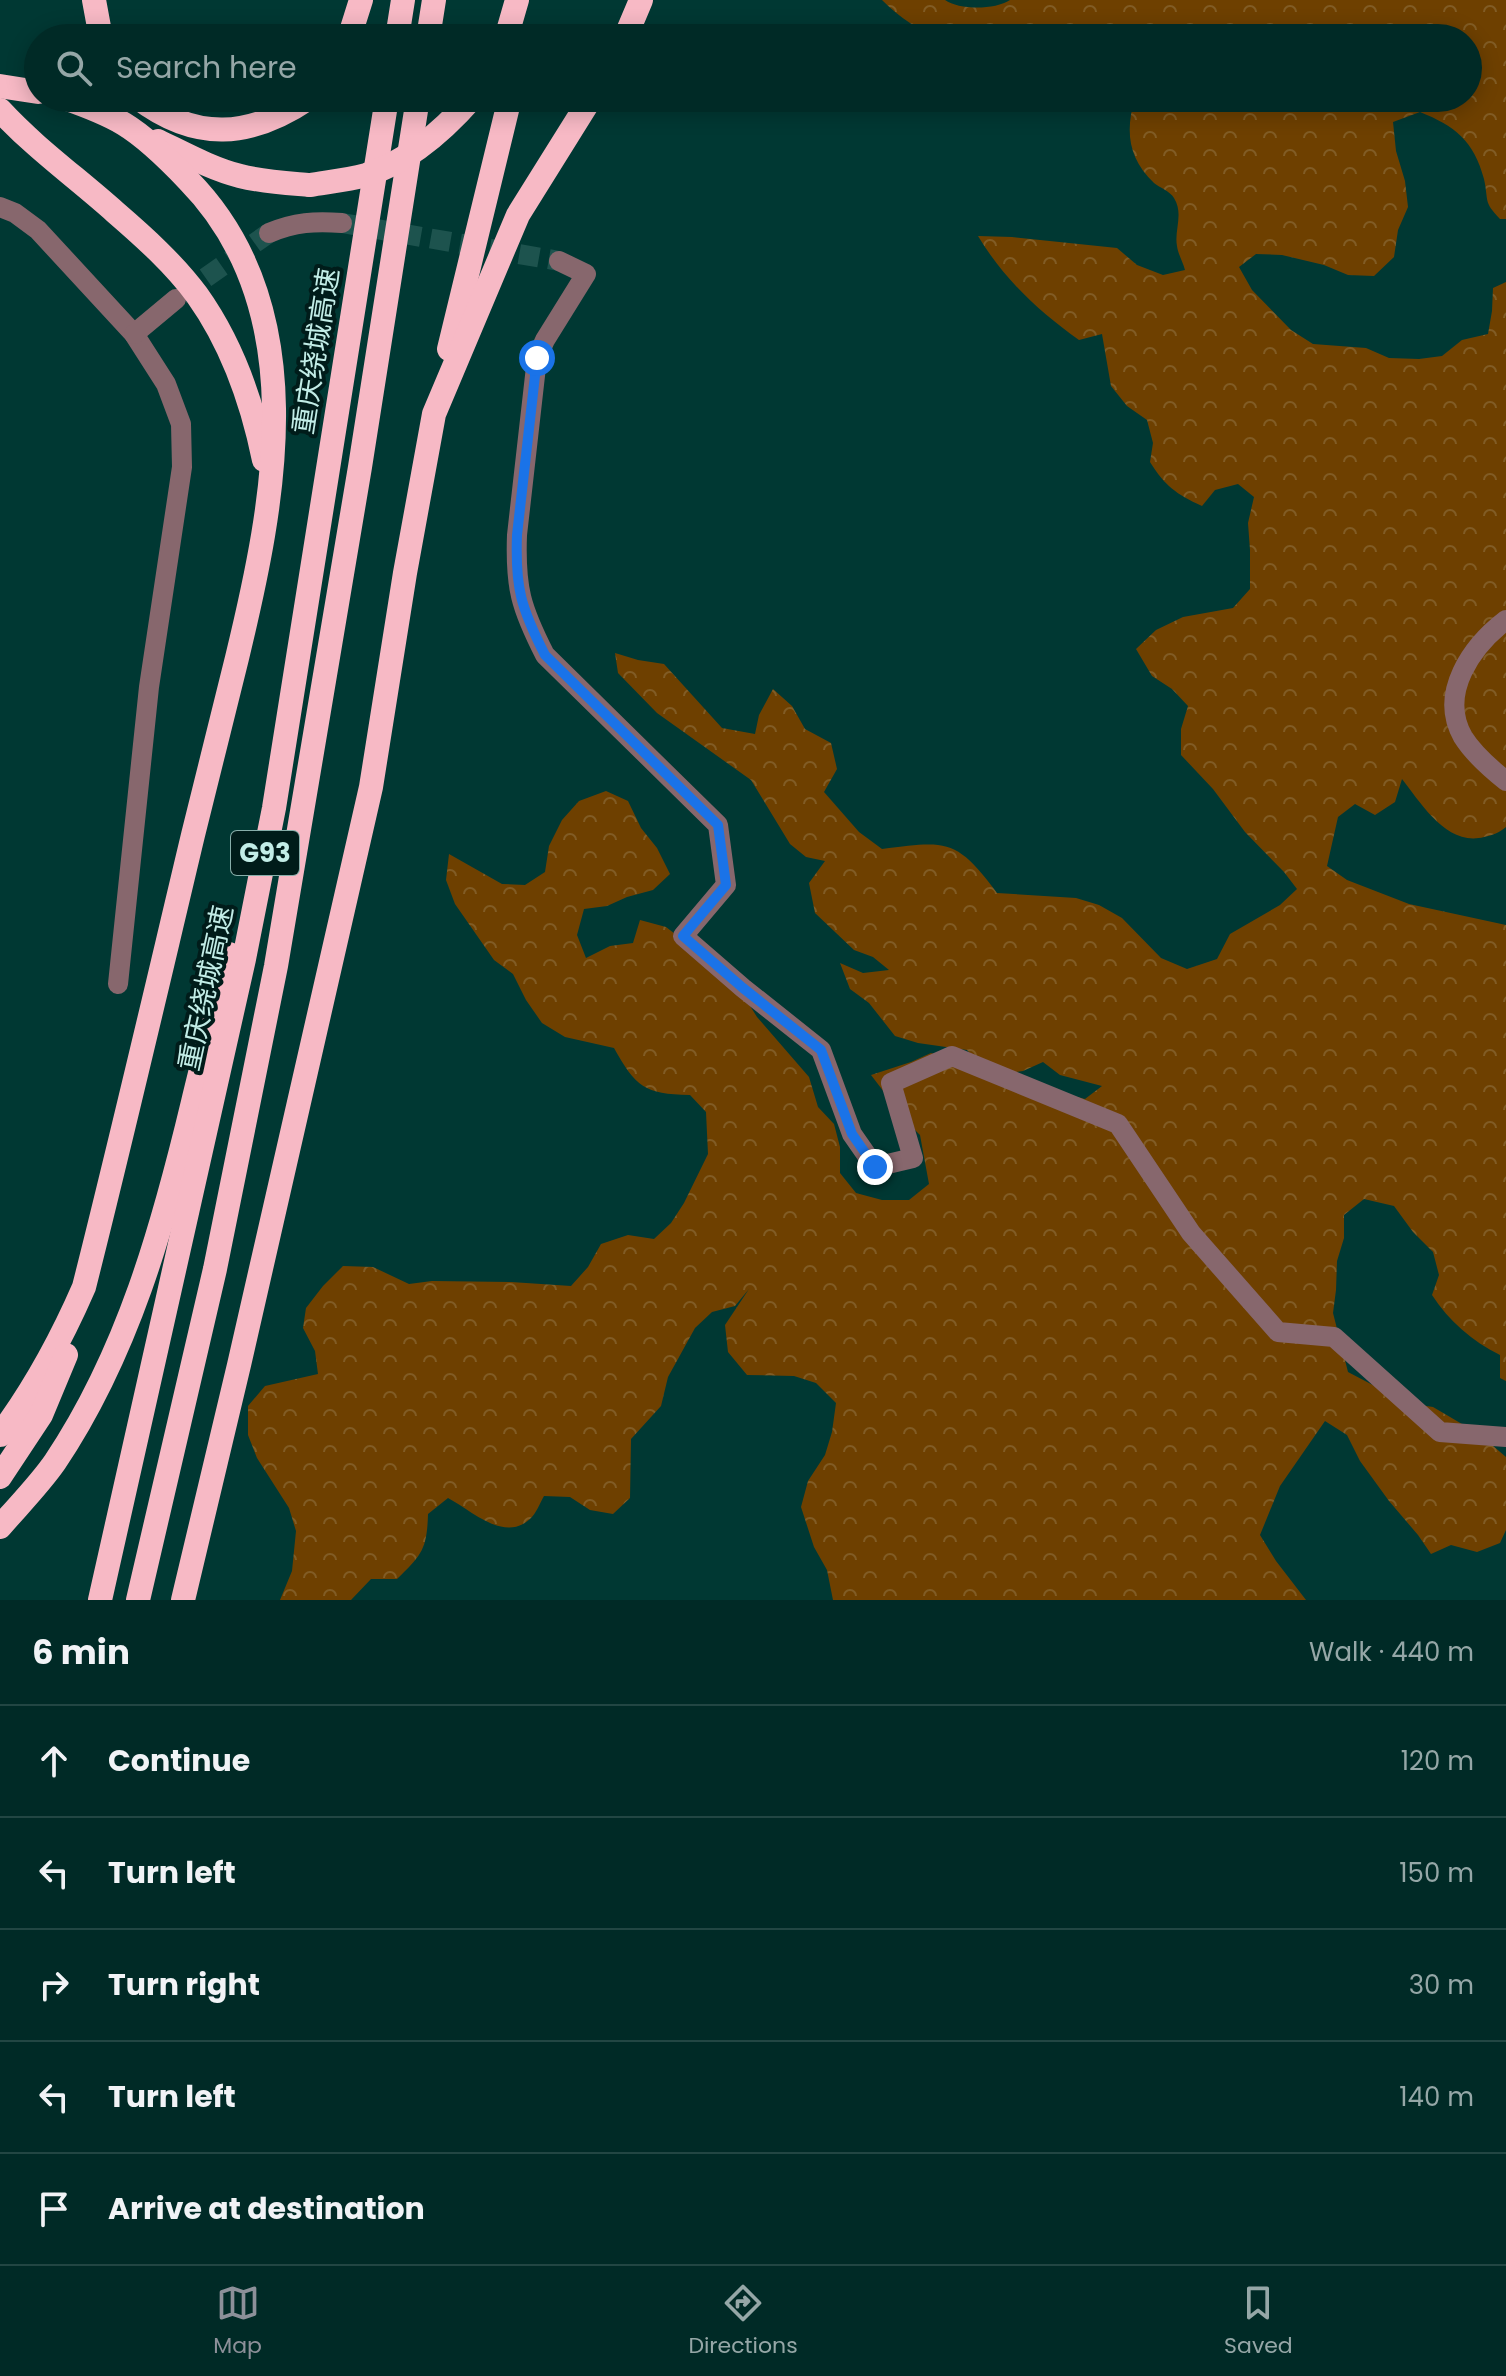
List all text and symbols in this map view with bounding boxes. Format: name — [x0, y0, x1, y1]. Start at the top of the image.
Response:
search box — [24, 24, 1482, 112]
icon: search — [52, 46, 96, 90]
text: Search here — [116, 46, 297, 89]
street label: 重庆绕城高速 — [284, 265, 348, 437]
route start — [519, 340, 555, 376]
road number: G93 — [231, 831, 299, 875]
street label: 重庆绕城高速 — [169, 902, 243, 1074]
route end — [857, 1149, 893, 1185]
text: 6 min — [32, 1628, 130, 1676]
text: Walk · 440 m — [1309, 1634, 1474, 1670]
icon: ahead — [32, 1739, 76, 1783]
text: Continue — [108, 1739, 250, 1782]
text: 120 m — [1401, 1743, 1474, 1779]
icon: left — [32, 1851, 76, 1895]
text: Turn left — [108, 1851, 236, 1894]
text: 150 m — [1399, 1855, 1474, 1891]
icon: right — [32, 1963, 76, 2007]
text: Turn right — [108, 1963, 260, 2006]
text: 30 m — [1409, 1967, 1474, 2003]
icon: left — [32, 2075, 76, 2119]
text: Turn left — [108, 2075, 236, 2118]
text: 140 m — [1399, 2079, 1474, 2115]
icon: arrive — [32, 2187, 76, 2231]
text: Arrive at destination — [108, 2187, 425, 2230]
tab: Map — [213, 2281, 262, 2362]
tab: Directions — [688, 2281, 798, 2362]
tab: Saved — [1224, 2281, 1293, 2362]

